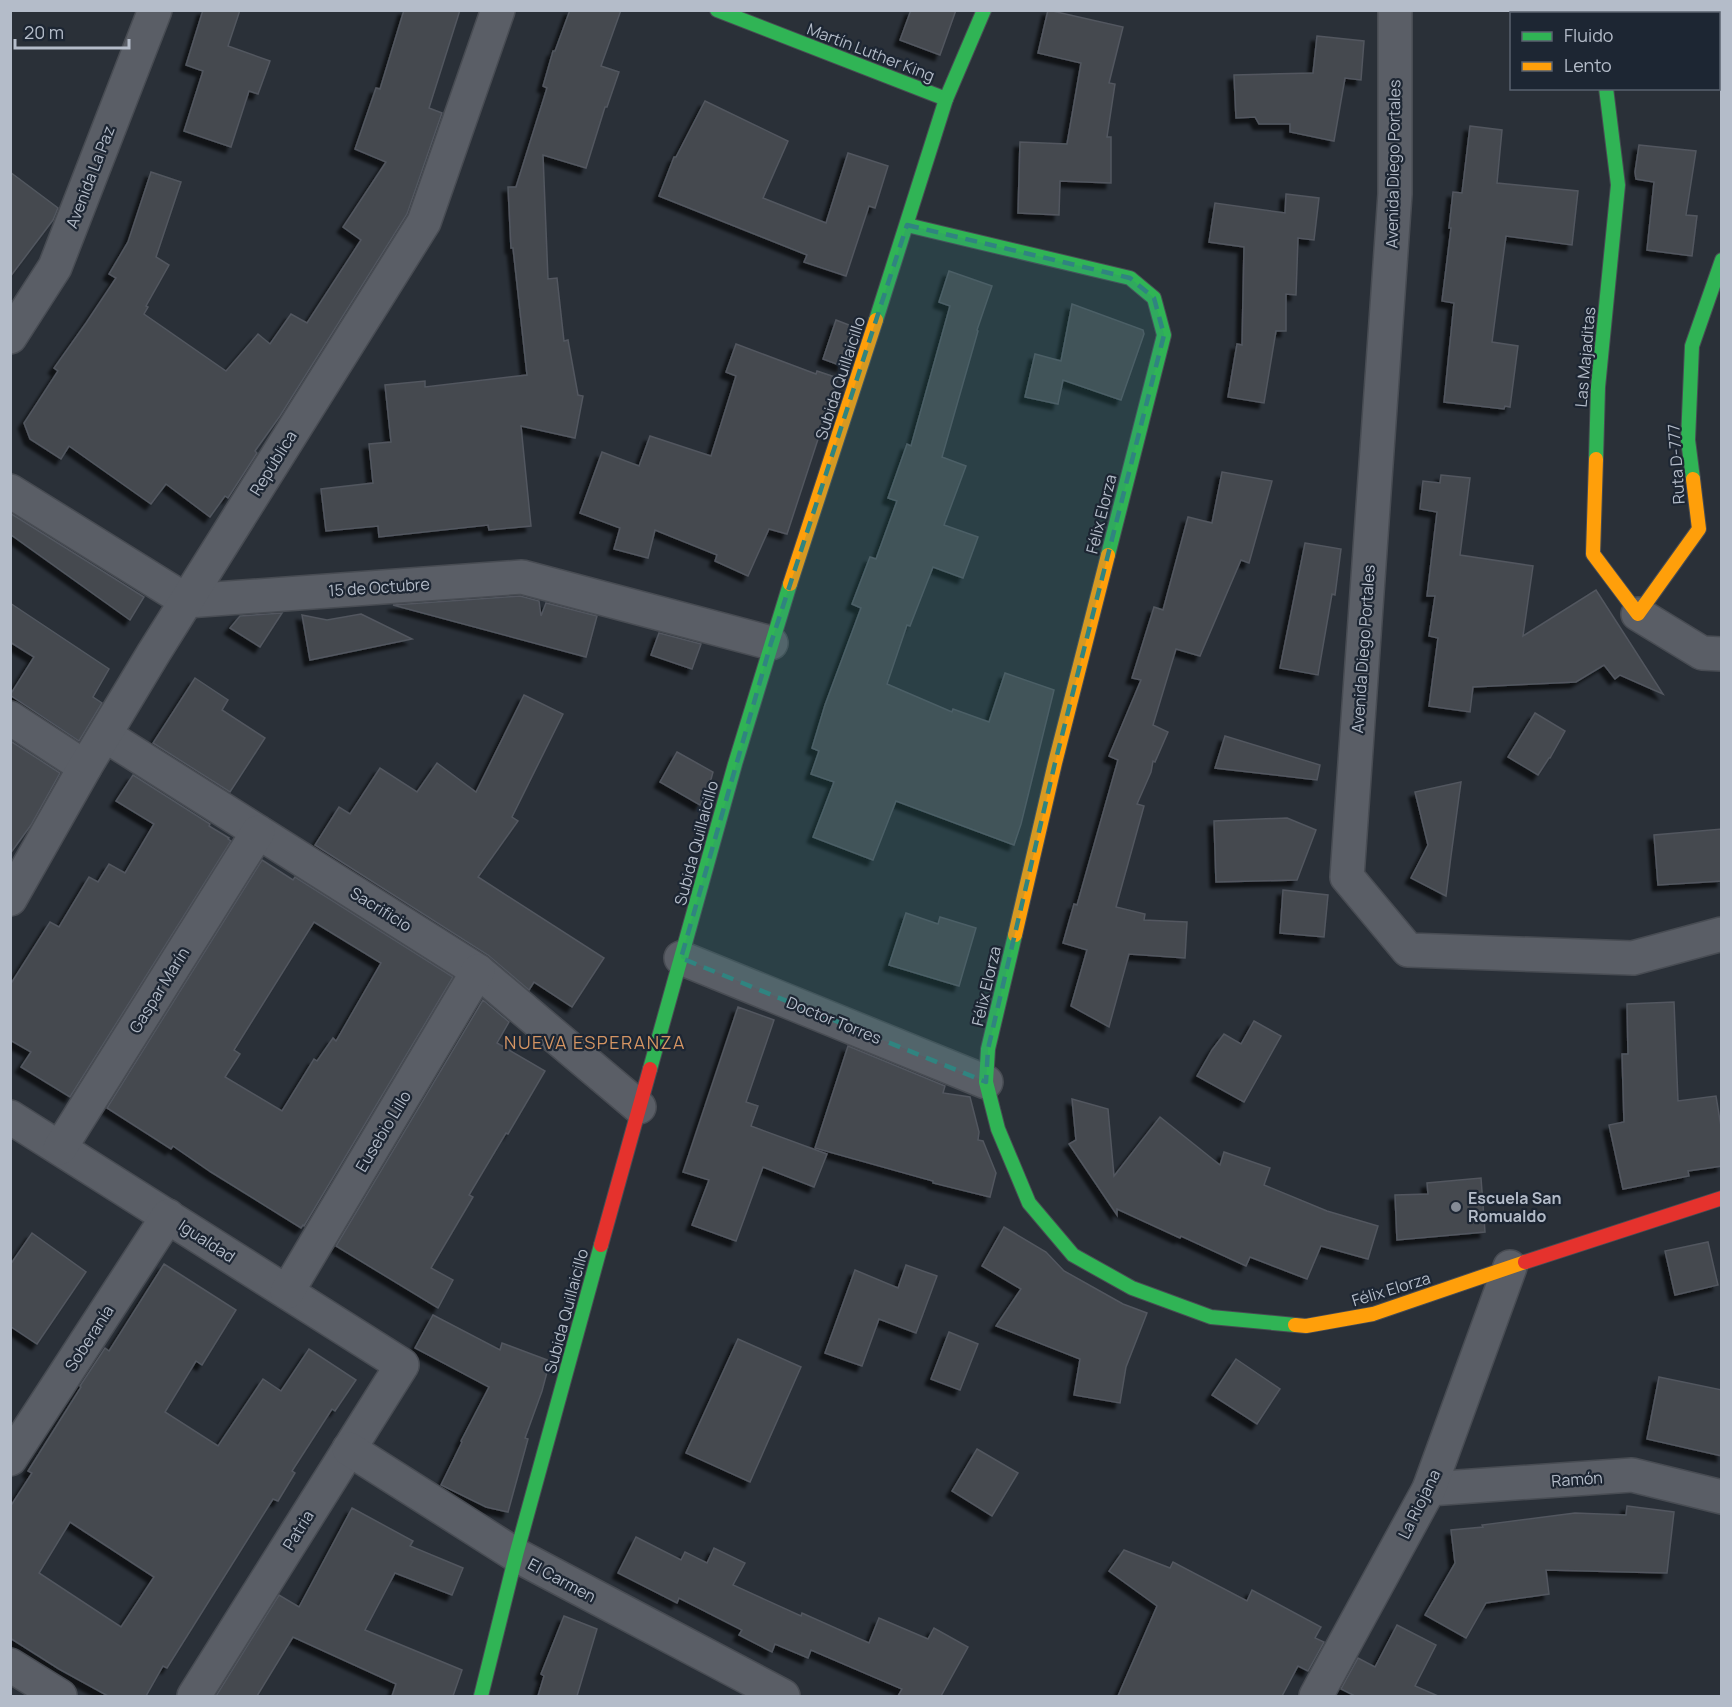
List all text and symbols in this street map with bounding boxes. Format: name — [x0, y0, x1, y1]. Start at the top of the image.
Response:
scale bar — [15, 12, 129, 50]
legend — [1510, 12, 1720, 90]
street label: Martín Luther King — [804, 18, 938, 86]
text: 20 m — [24, 20, 64, 44]
text: Fluido — [1564, 23, 1613, 47]
text: Lento — [1564, 53, 1612, 77]
street label: Avenida Diego Portales — [1381, 79, 1405, 249]
street label: Avenida La Paz — [60, 123, 120, 231]
street label: Las Majaditas — [1570, 306, 1600, 408]
street label: Subida Quillaicillo — [810, 314, 870, 442]
street label: Ruta D-777 — [1662, 423, 1690, 505]
street label: República — [244, 426, 302, 500]
street label: Félix Elorza — [1081, 472, 1121, 556]
street label: Avenida Diego Portales — [1346, 564, 1380, 734]
street label: 15 de Octubre — [328, 572, 430, 602]
street label: Subida Quillaicillo — [669, 778, 723, 908]
street label: Sacrificio — [346, 882, 416, 936]
street label: Gaspar Marín — [124, 943, 194, 1037]
street label: Félix Elorza — [966, 944, 1006, 1028]
street label: Doctor Torres — [783, 991, 885, 1049]
district label: NUEVA ESPERANZA — [504, 1030, 686, 1054]
street label: Eusebio Lillo — [350, 1086, 416, 1176]
place label: Escuela San Romualdo — [1468, 1187, 1562, 1227]
marker: Escuela San Romualdo — [1449, 1200, 1463, 1214]
street label: Igualdad — [175, 1215, 239, 1267]
street label: Subida Quillaicillo — [539, 1246, 593, 1376]
street label: Félix Elorza — [1349, 1267, 1433, 1311]
street label: Soberanía — [59, 1301, 119, 1375]
street label: La Riojana — [1393, 1466, 1445, 1542]
street label: Ramón — [1551, 1466, 1603, 1492]
street label: Patria — [277, 1506, 319, 1554]
street label: El Carmen — [524, 1553, 600, 1607]

